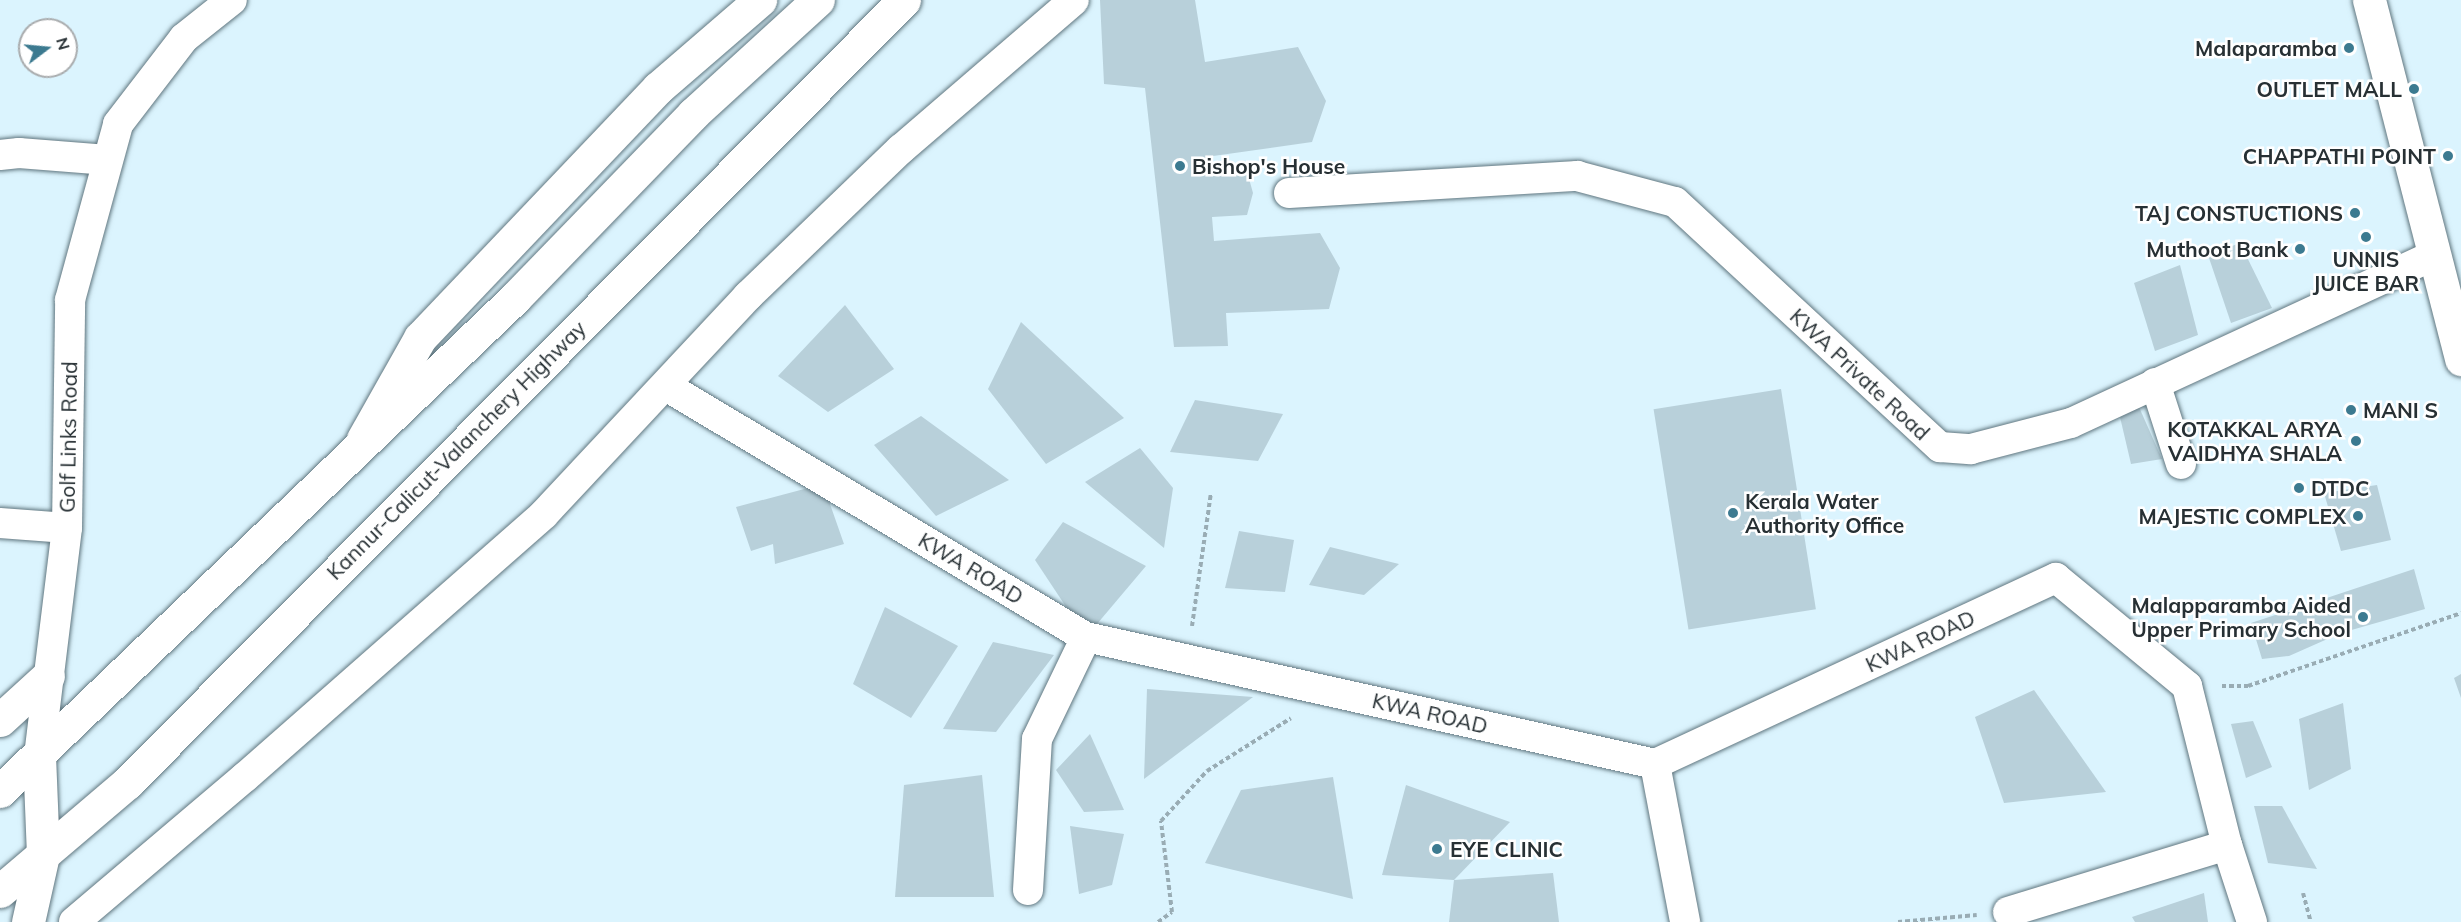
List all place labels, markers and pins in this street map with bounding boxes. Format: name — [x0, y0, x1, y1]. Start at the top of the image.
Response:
place label: Malaparamba — [2195, 35, 2337, 61]
marker: Malaparamba — [2342, 41, 2356, 55]
place label: OUTLET MALL — [2256, 76, 2402, 102]
marker: OUTLET MALL — [2407, 82, 2421, 96]
place label: CHAPPATHI POINT — [2243, 143, 2436, 169]
marker: CHAPPATHI POINT — [2441, 149, 2455, 163]
place label: Bishop's House — [1192, 153, 1345, 179]
marker: Bishop's House — [1173, 159, 1187, 173]
place label: TAJ CONSTUCTIONS — [2135, 200, 2343, 226]
marker: TAJ CONSTUCTIONS — [2348, 206, 2362, 220]
marker: UNNIS JUICE BAR — [2359, 230, 2373, 244]
place label: Muthoot Bank — [2146, 236, 2288, 262]
marker: Muthoot Bank — [2293, 242, 2307, 256]
place label: UNNIS JUICE BAR — [2313, 246, 2419, 296]
place label: MANI S — [2363, 397, 2438, 423]
marker: MANI S — [2344, 403, 2358, 417]
place label: KOTAKKAL ARYA VAIDHYA SHALA — [2167, 416, 2342, 466]
marker: KOTAKKAL ARYA VAIDHYA SHALA — [2347, 432, 2365, 450]
place label: DTDC — [2311, 475, 2369, 501]
marker: DTDC — [2292, 481, 2306, 495]
place label: Kerala Water Authority Office — [1745, 488, 1904, 538]
place label: MAJESTIC COMPLEX — [2138, 503, 2346, 529]
marker: Kerala Water Authority Office — [1726, 506, 1740, 520]
marker: MAJESTIC COMPLEX — [2351, 509, 2365, 523]
place label: Malapparamba Aided Upper Primary School — [2131, 592, 2351, 642]
marker: Malapparamba Aided Upper Primary School — [2356, 610, 2370, 624]
place label: EYE CLINIC — [1450, 836, 1563, 862]
marker: EYE CLINIC — [1428, 840, 1446, 858]

